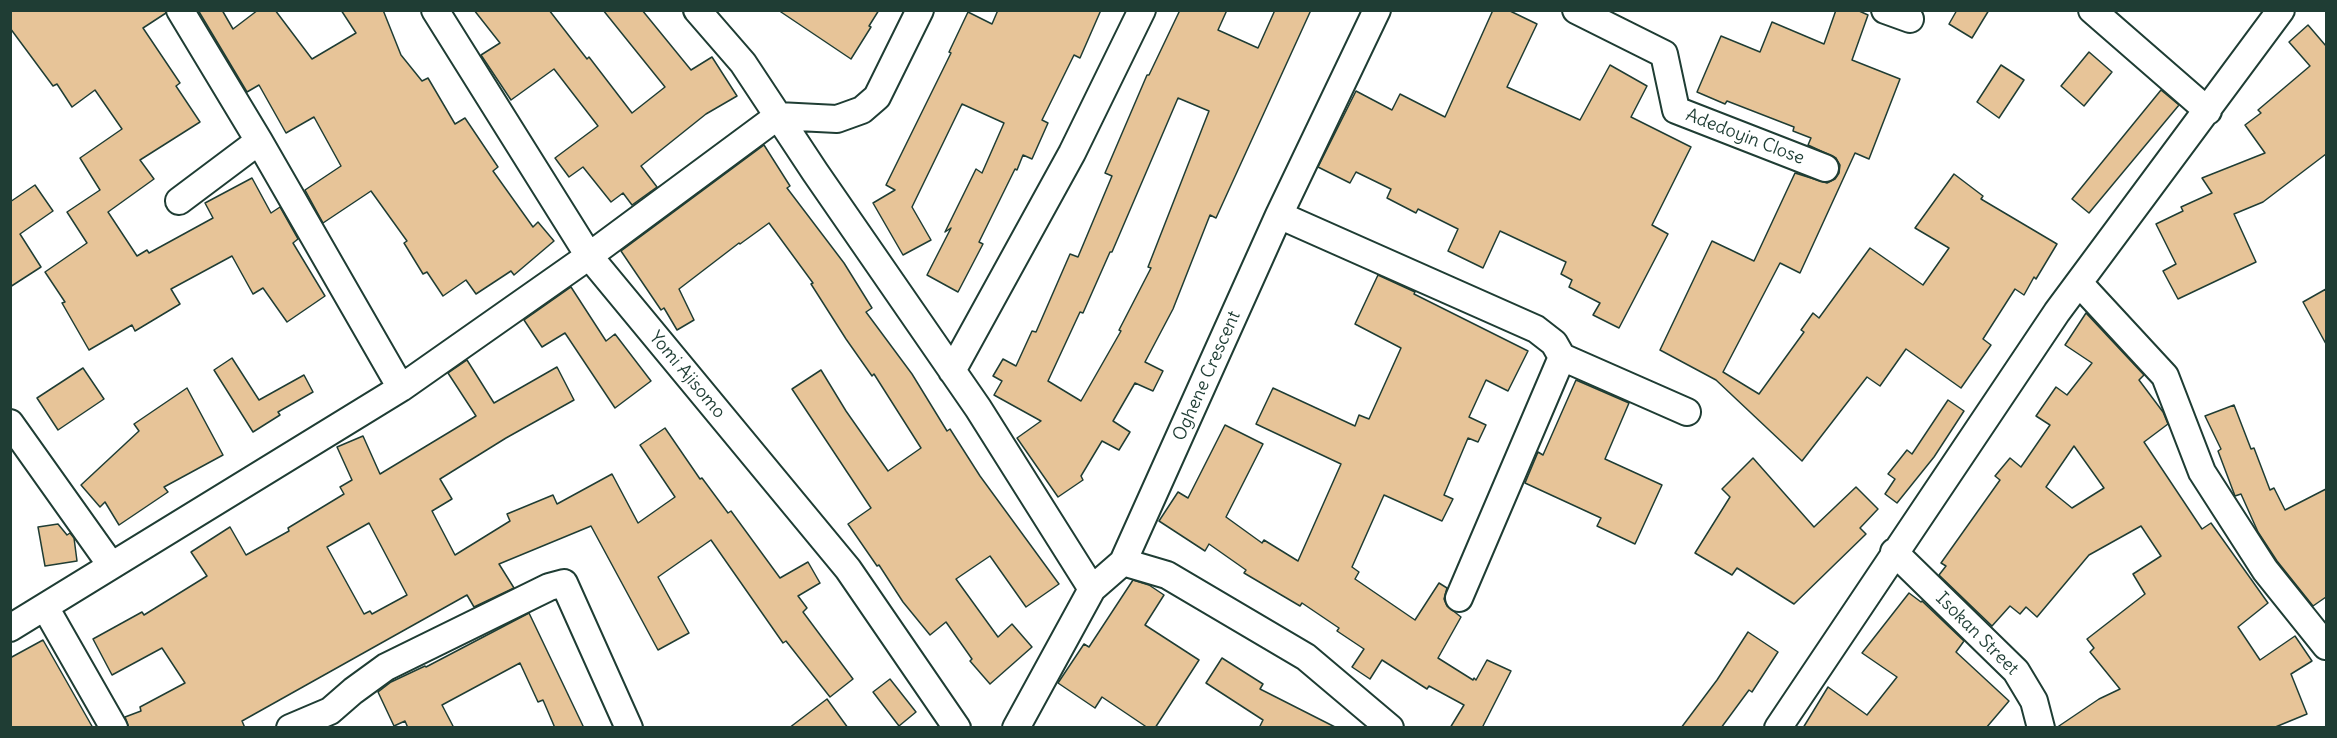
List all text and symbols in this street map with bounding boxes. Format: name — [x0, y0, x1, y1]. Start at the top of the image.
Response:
street label: Adedoyin Close — [1683, 104, 1807, 170]
street label: Oghene Crescent — [1169, 308, 1245, 444]
street label: Yomi Ajisomo — [644, 327, 730, 423]
street label: Isokan Street — [1931, 588, 2023, 680]

